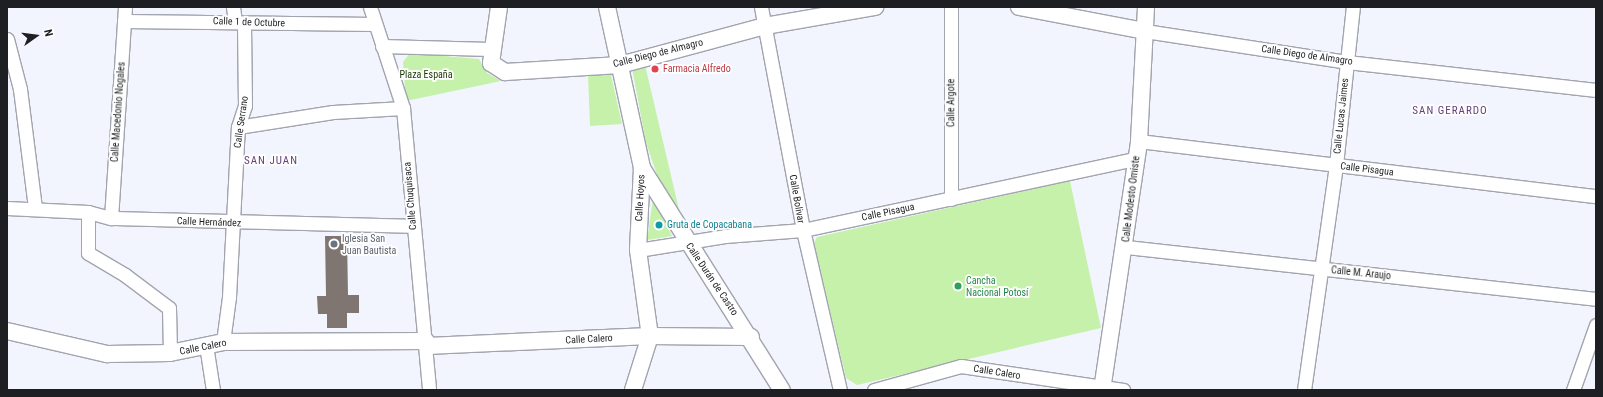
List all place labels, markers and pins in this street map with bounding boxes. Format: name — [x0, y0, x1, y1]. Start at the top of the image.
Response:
place label: Farmacia Alfredo — [663, 63, 731, 75]
marker: Farmacia Alfredo — [650, 64, 660, 74]
place label: Gruta de Copacabana — [667, 219, 752, 231]
marker: Gruta de Copacabana — [654, 220, 664, 230]
place label: Iglesia San Juan Bautista — [342, 232, 396, 256]
marker: Iglesia San Juan Bautista — [329, 239, 339, 249]
place label: Cancha Nacional Potosí — [966, 274, 1028, 298]
marker: Cancha Nacional Potosí — [953, 281, 963, 291]

